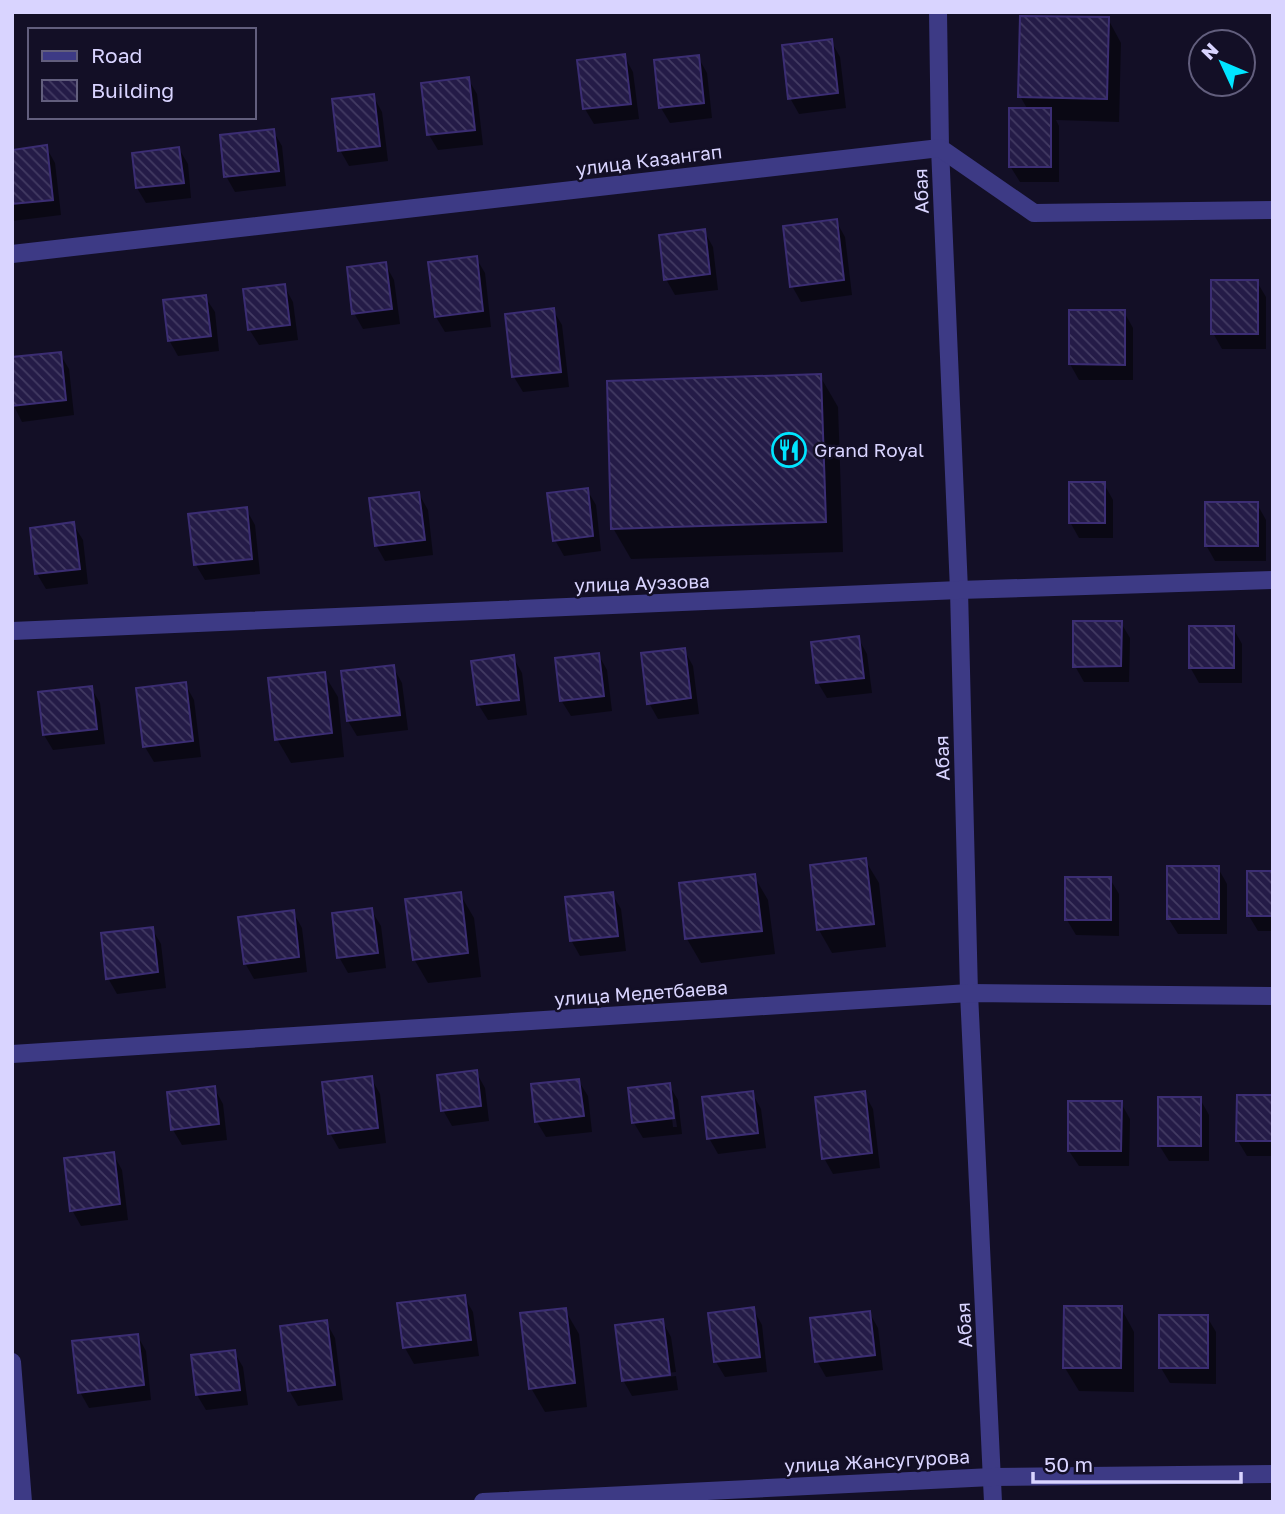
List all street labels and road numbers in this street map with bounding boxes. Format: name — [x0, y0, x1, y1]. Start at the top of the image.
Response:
street label: улица Казангап — [575, 139, 723, 180]
street label: Абая — [908, 168, 933, 214]
street label: улица Ауэзова — [574, 569, 710, 596]
street label: Абая — [929, 735, 954, 781]
street label: улица Медетбаева — [553, 975, 728, 1010]
street label: Абая — [951, 1302, 976, 1348]
street label: улица Жансугурова — [784, 1444, 970, 1477]

